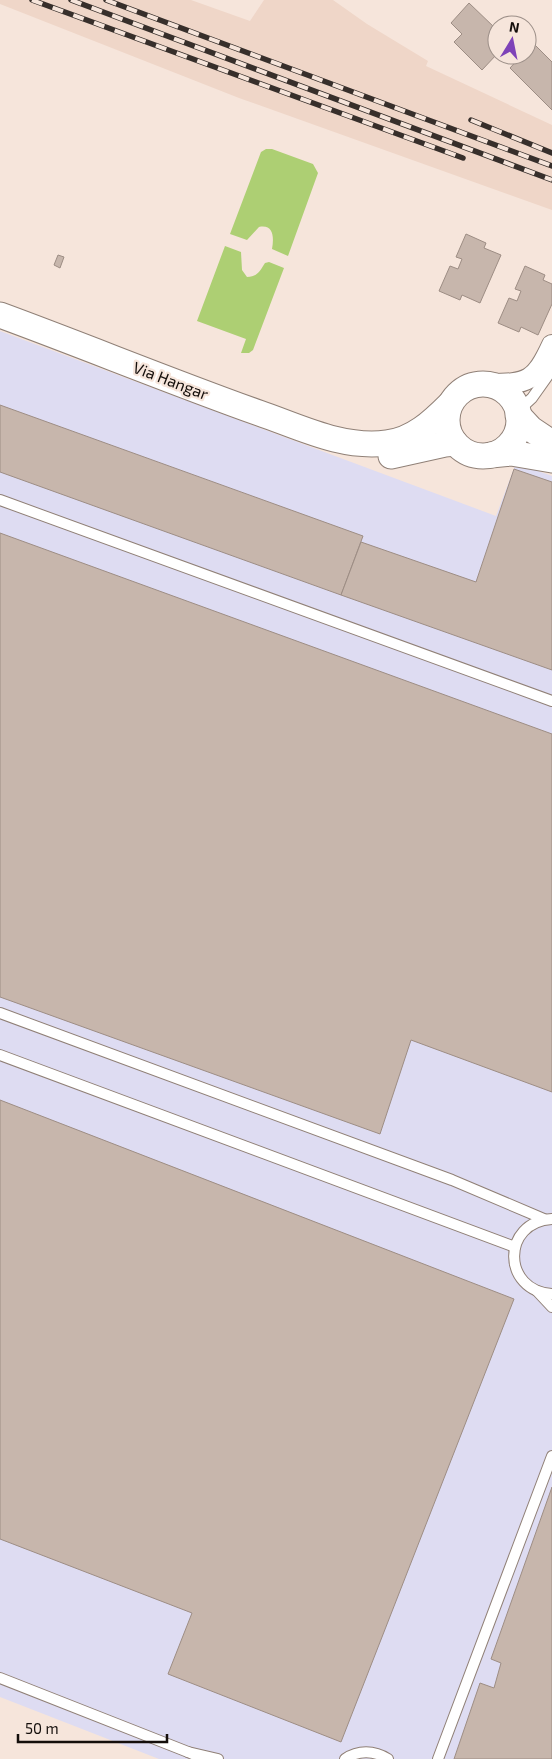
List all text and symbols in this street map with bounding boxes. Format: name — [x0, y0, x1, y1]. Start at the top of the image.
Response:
north arrow — [487, 15, 537, 65]
text: N — [508, 17, 521, 36]
street label: Via Hangar — [131, 357, 212, 403]
scale bar — [18, 1712, 166, 1744]
text: 50 m — [25, 1719, 59, 1737]

